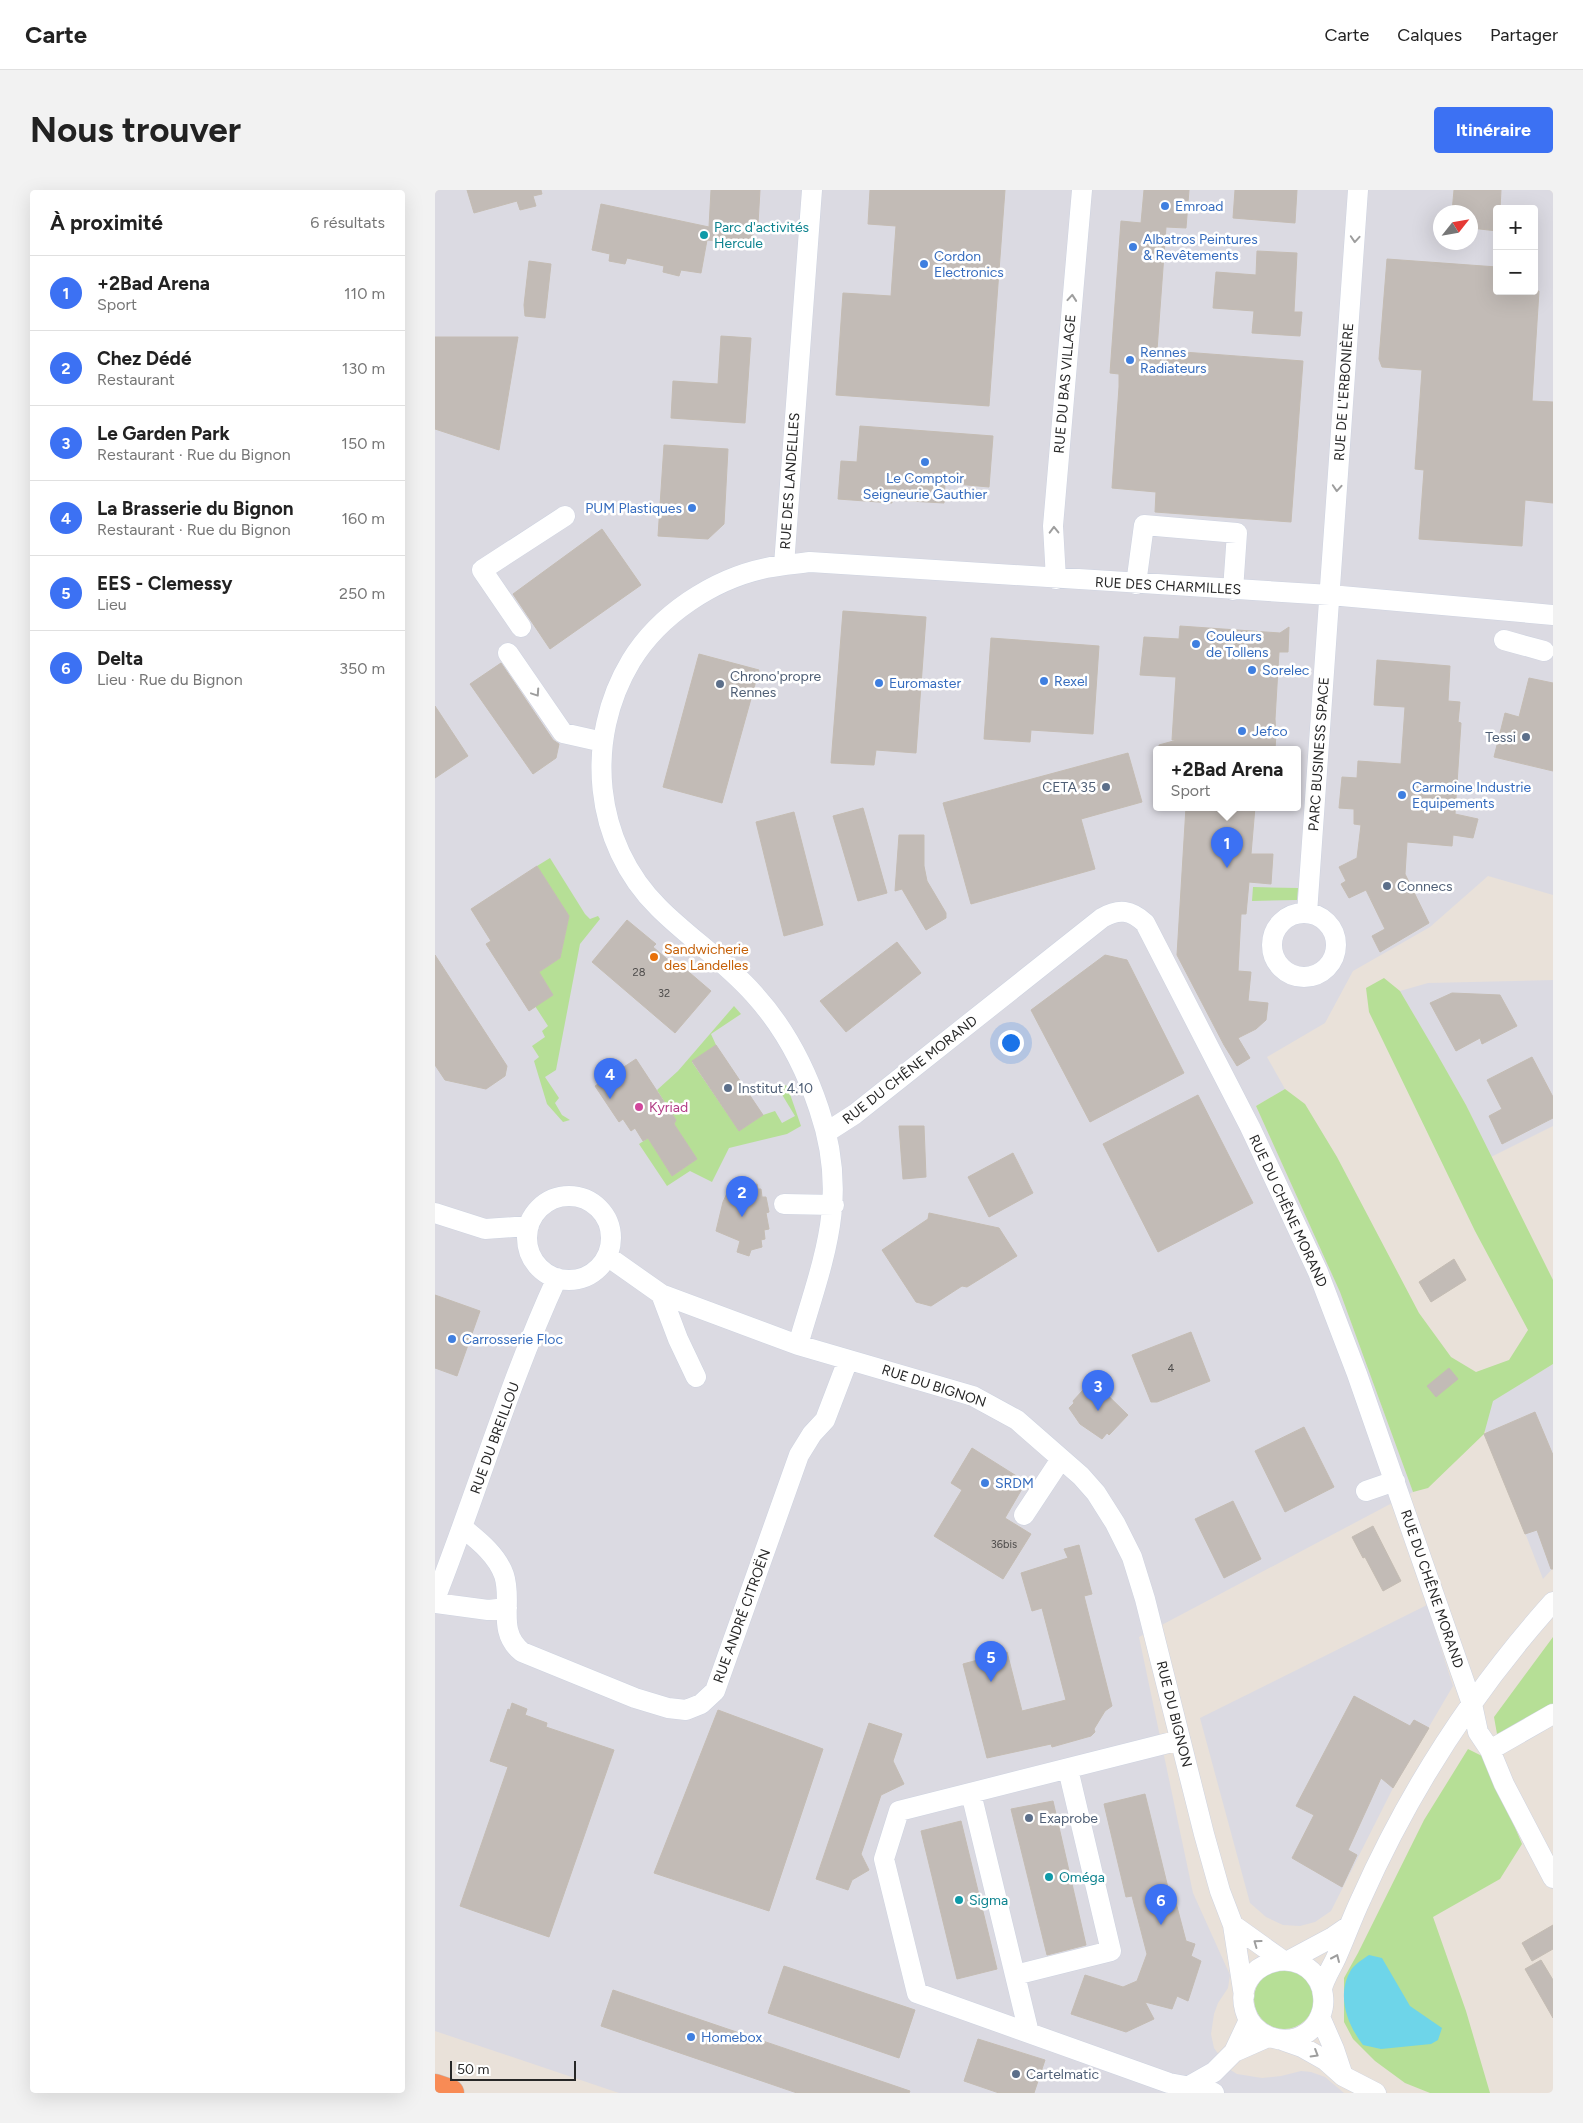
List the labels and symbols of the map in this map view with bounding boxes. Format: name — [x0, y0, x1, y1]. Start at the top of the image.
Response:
place label: Emroad — [1175, 198, 1223, 215]
marker: Emroad — [1159, 200, 1171, 212]
north arrow — [1433, 205, 1478, 250]
place label: Parc d'activités Hercule — [714, 219, 809, 252]
marker: Parc d'activités Hercule — [698, 229, 710, 241]
place label: Albatros Peintures & Revêtements — [1143, 231, 1258, 264]
one-way arrow — [1349, 235, 1360, 243]
marker: Albatros Peintures & Revêtements — [1127, 241, 1139, 253]
place label: Cordon Electronics — [934, 248, 1004, 281]
marker: Cordon Electronics — [918, 258, 930, 270]
one-way arrow — [1066, 294, 1077, 302]
street label: RUE DU BAS VILLAGE — [1050, 314, 1080, 454]
street label: RUE DE L'ERBONIÈRE — [1331, 322, 1357, 462]
place label: Rennes Radiateurs — [1140, 344, 1206, 377]
marker: Rennes Radiateurs — [1124, 354, 1136, 366]
street label: RUE DES LANDELLES — [777, 412, 803, 550]
marker: Le Comptoir Seigneurie Gauthier — [919, 456, 931, 468]
place label: Le Comptoir Seigneurie Gauthier — [863, 470, 987, 503]
one-way arrow — [1331, 484, 1342, 492]
place label: PUM Plastiques — [585, 500, 682, 517]
marker: PUM Plastiques — [686, 502, 698, 514]
one-way arrow — [1049, 526, 1059, 534]
street label: RUE DES CHARMILLES — [1094, 574, 1242, 598]
place label: Couleurs de Tollens — [1206, 628, 1268, 661]
marker: Couleurs de Tollens — [1190, 638, 1202, 650]
place label: Sorelec — [1262, 662, 1310, 679]
marker: Sorelec — [1246, 664, 1258, 676]
place label: Chrono'propre Rennes — [730, 668, 822, 701]
place label: Rexel — [1054, 673, 1088, 690]
place label: Euromaster — [889, 675, 961, 692]
marker: Rexel — [1038, 675, 1050, 687]
street label: PARC BUSINESS SPACE — [1305, 676, 1333, 832]
marker: Euromaster — [873, 677, 885, 689]
marker: Chrono'propre Rennes — [714, 678, 726, 690]
one-way arrow — [530, 688, 539, 697]
place label: Jefco — [1252, 723, 1288, 740]
marker: Jefco — [1236, 725, 1248, 737]
place label: Tessi — [1485, 729, 1516, 746]
marker: Tessi — [1520, 731, 1532, 743]
place label: CETA 35 — [1042, 779, 1096, 796]
place label: Carmoine Industrie Equipements — [1412, 779, 1532, 812]
marker: CETA 35 — [1100, 781, 1112, 793]
marker: Carmoine Industrie Equipements — [1396, 789, 1408, 801]
pin: 1 — [1211, 827, 1243, 868]
place label: Connecs — [1397, 878, 1453, 895]
marker: Connecs — [1381, 880, 1393, 892]
place label: Sandwicherie des Landelles — [664, 941, 749, 974]
marker: Sandwicherie des Landelles — [648, 951, 660, 963]
house number: 28 — [633, 966, 646, 979]
house number: 32 — [658, 987, 670, 1000]
street label: RUE DU CHÊNE MORAND — [839, 1012, 981, 1128]
your location — [998, 1030, 1024, 1056]
pin: 4 — [594, 1058, 626, 1099]
place label: Institut 4.10 — [738, 1080, 813, 1097]
marker: Institut 4.10 — [722, 1082, 734, 1094]
place label: Kyriad — [649, 1099, 688, 1116]
marker: Kyriad — [633, 1101, 645, 1113]
street label: RUE DU CHÊNE MORAND — [1245, 1132, 1331, 1290]
pin: 2 — [726, 1176, 758, 1217]
place label: Carrosserie Floc — [462, 1331, 563, 1348]
marker: Carrosserie Floc — [446, 1333, 458, 1345]
street label: RUE DU BIGNON — [880, 1361, 988, 1411]
house number: 4 — [1168, 1362, 1175, 1375]
pin: 3 — [1082, 1370, 1114, 1411]
street label: RUE DU BREILLOU — [467, 1380, 523, 1496]
place label: SRDM — [995, 1475, 1034, 1492]
marker: SRDM — [979, 1477, 991, 1489]
street label: RUE DU CHÊNE MORAND — [1397, 1508, 1467, 1670]
house number: 36bis — [991, 1538, 1017, 1551]
street label: RUE ANDRÉ CITROËN — [710, 1547, 774, 1685]
pin: 5 — [975, 1641, 1007, 1682]
street label: RUE DU BIGNON — [1153, 1659, 1195, 1769]
place label: Exaprobe — [1039, 1810, 1098, 1827]
marker: Exaprobe — [1023, 1812, 1035, 1824]
place label: Oméga — [1059, 1869, 1105, 1886]
marker: Oméga — [1043, 1871, 1055, 1883]
pin: 6 — [1145, 1884, 1177, 1925]
place label: Sigma — [969, 1892, 1008, 1909]
marker: Sigma — [953, 1894, 965, 1906]
one-way arrow — [1253, 1940, 1263, 1949]
one-way arrow — [1330, 1954, 1340, 1963]
place label: Homebox — [701, 2029, 762, 2046]
marker: Homebox — [685, 2031, 697, 2043]
one-way arrow — [1309, 2048, 1318, 2058]
scale bar — [450, 2058, 576, 2081]
place label: Cartelmatic — [1026, 2066, 1100, 2083]
marker: Cartelmatic — [1010, 2068, 1022, 2080]

